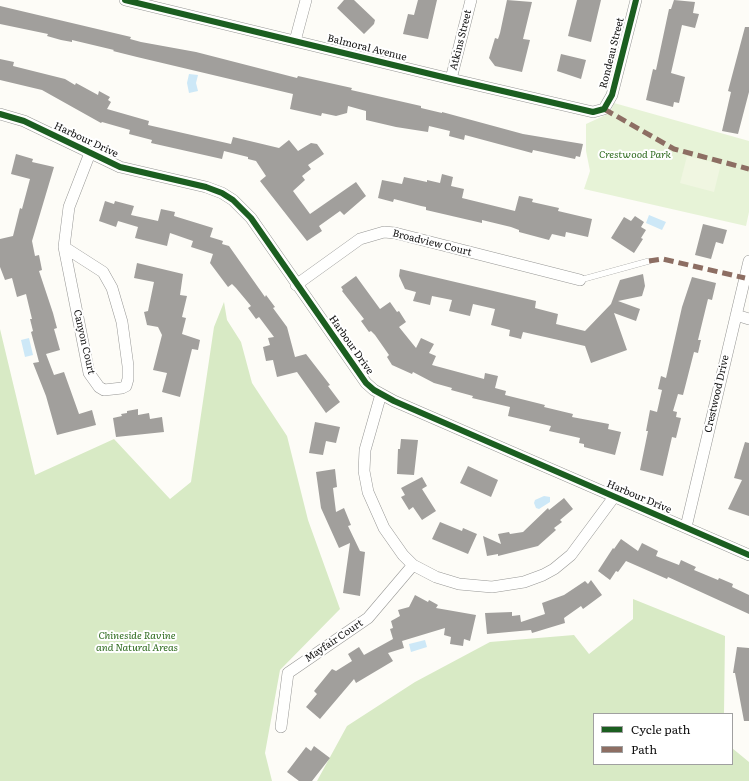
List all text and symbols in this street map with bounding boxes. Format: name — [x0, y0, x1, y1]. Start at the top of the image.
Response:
street label: Atkins Street — [448, 8, 474, 72]
street label: Rondeau Street — [597, 16, 627, 90]
street label: Balmoral Avenue — [326, 32, 408, 64]
street label: Harbour Drive — [52, 120, 120, 160]
park label: Crestwood Park — [599, 149, 671, 161]
street label: Broadview Court — [391, 227, 473, 259]
street label: Canyon Court — [71, 308, 97, 376]
street label: Harbour Drive — [326, 313, 376, 377]
street label: Crestwood Drive — [702, 354, 732, 434]
street label: Harbour Drive — [605, 478, 673, 516]
street label: Mayfair Court — [303, 617, 365, 665]
park label: Chineside Ravine and Natural Areas — [96, 630, 178, 654]
legend — [593, 713, 733, 765]
text: Cycle path — [631, 720, 691, 738]
text: Path — [631, 740, 657, 758]

